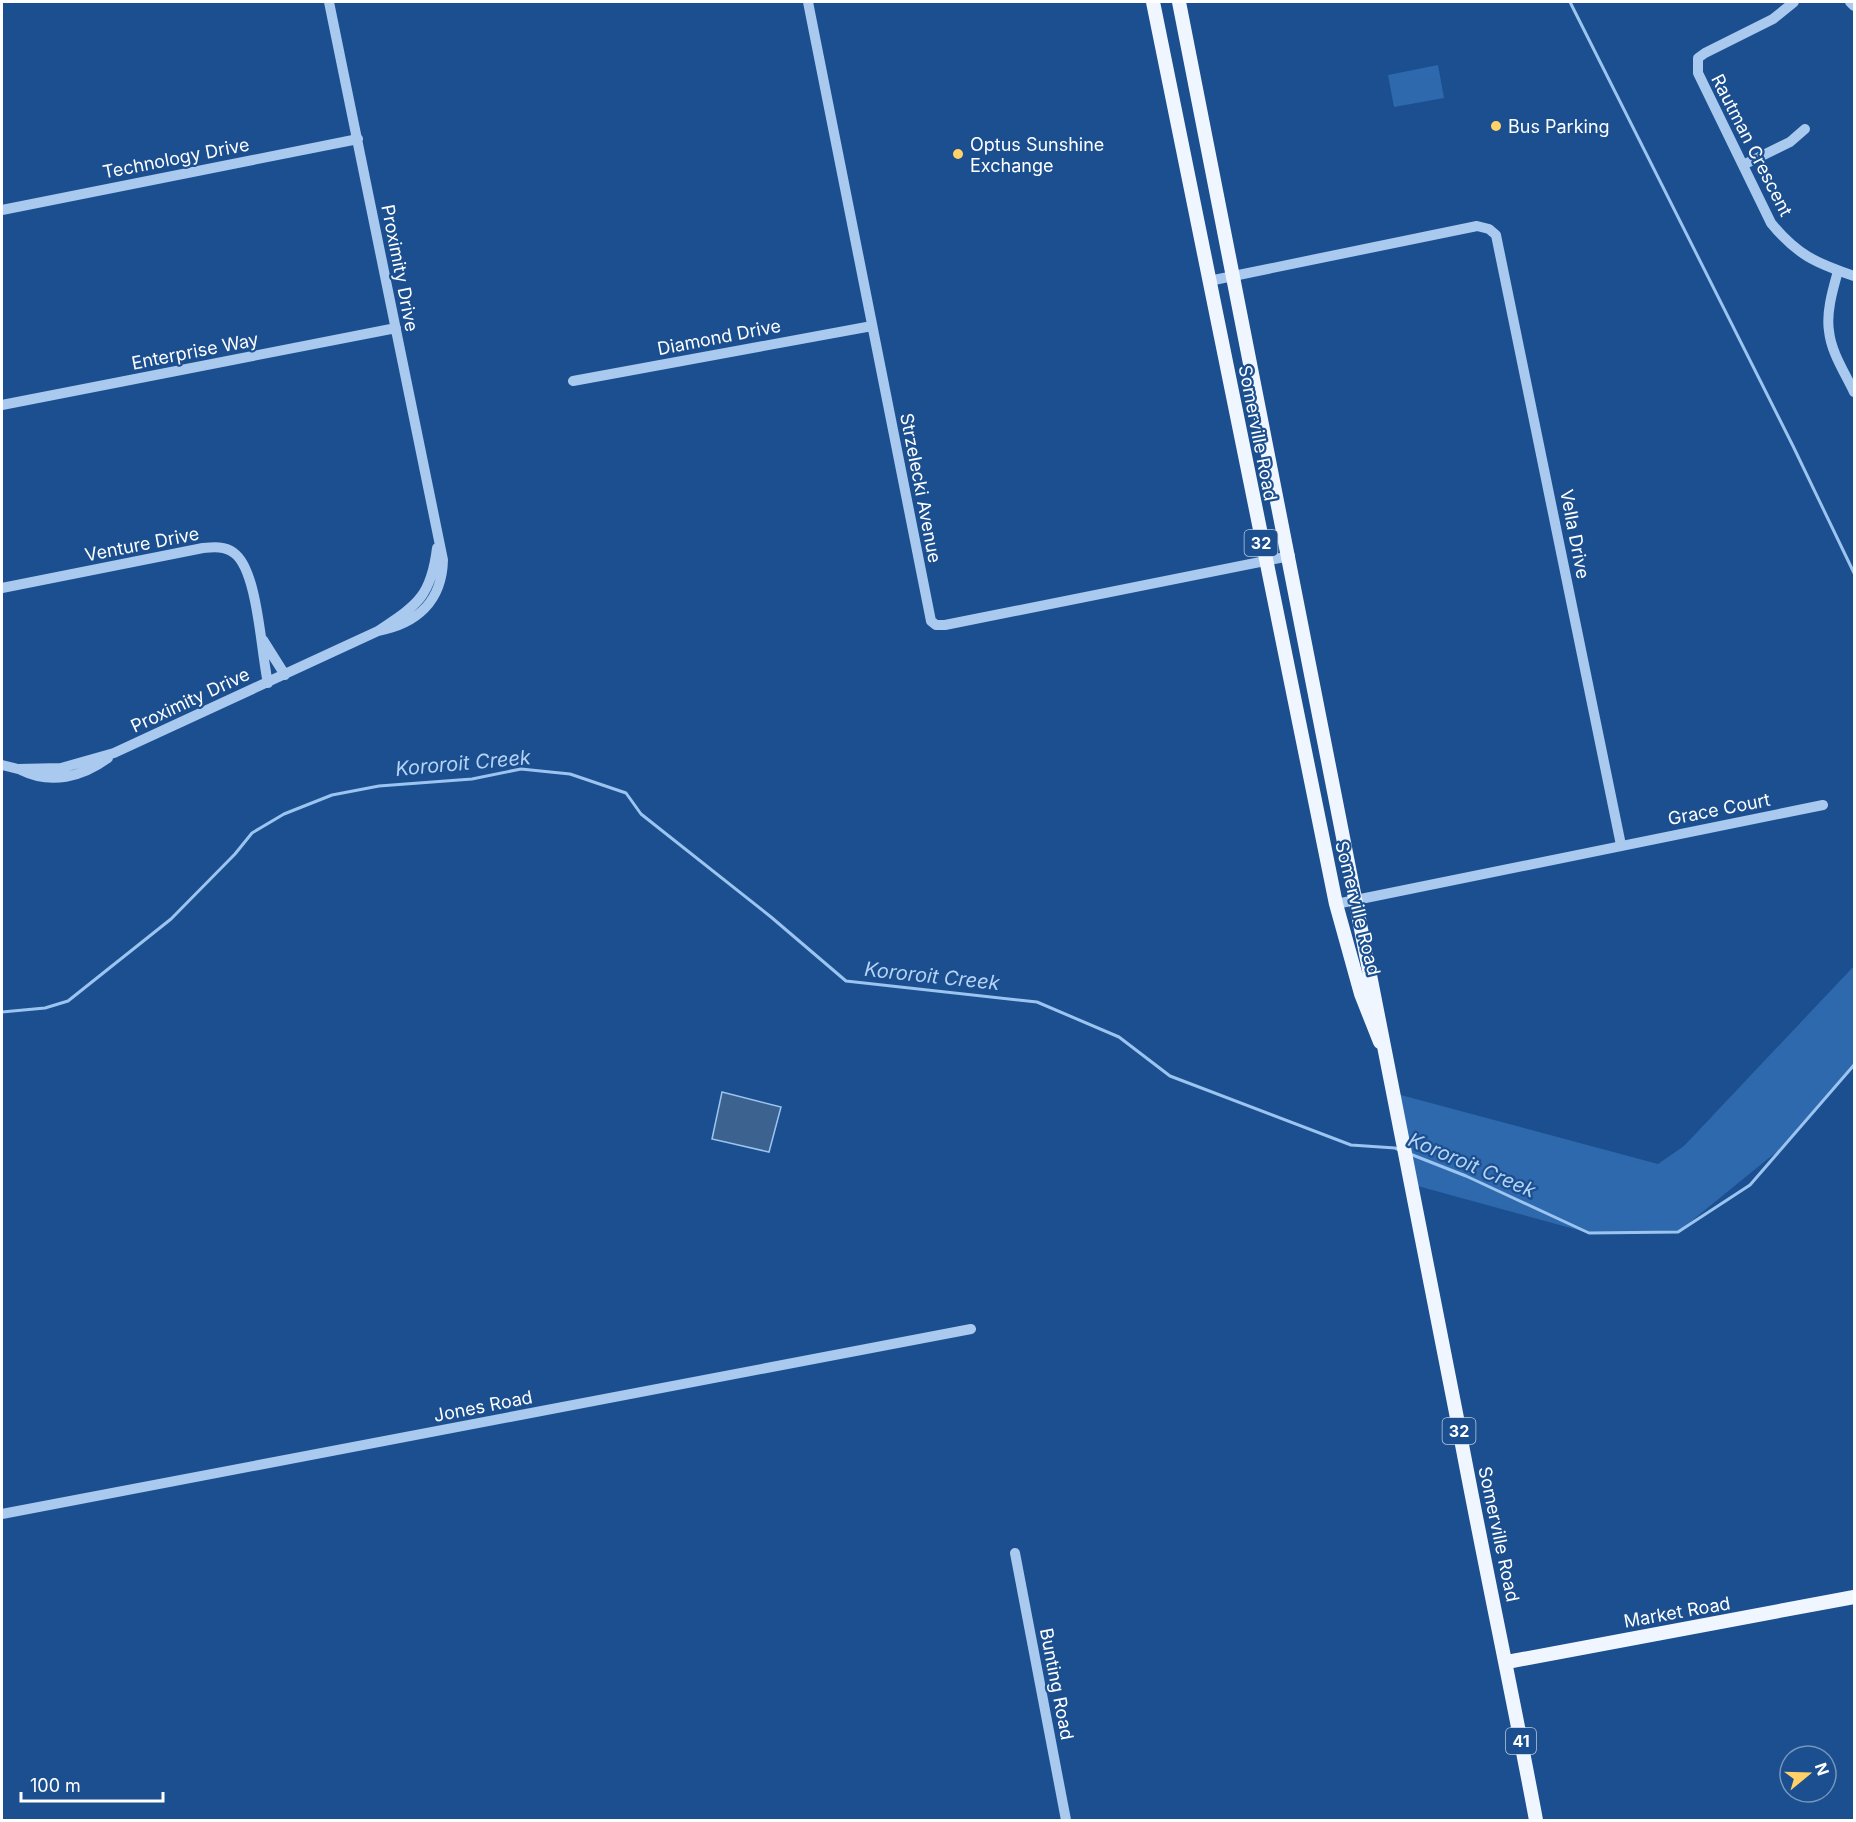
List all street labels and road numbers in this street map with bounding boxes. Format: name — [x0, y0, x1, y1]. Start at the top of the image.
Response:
street label: Rautman Crescent — [1707, 70, 1797, 220]
street label: Technology Drive — [101, 133, 251, 183]
street label: Proximity Drive — [377, 203, 423, 333]
street label: Diamond Drive — [655, 315, 783, 359]
street label: Enterprise Way — [130, 328, 260, 374]
street label: Somerville Road — [1235, 363, 1281, 503]
street label: Strzelecki Avenue — [896, 411, 946, 565]
street label: Vella Drive — [1556, 488, 1594, 580]
street label: Venture Drive — [83, 523, 201, 565]
road number: 32 — [1244, 530, 1278, 556]
street label: Proximity Drive — [127, 663, 253, 737]
street label: Grace Court — [1666, 789, 1772, 829]
street label: Somerville Road — [1331, 839, 1385, 977]
street label: Jones Road — [432, 1386, 534, 1426]
road number: 32 — [1442, 1418, 1476, 1444]
street label: Somerville Road — [1474, 1464, 1524, 1604]
street label: Market Road — [1622, 1592, 1732, 1632]
street label: Bunting Road — [1036, 1626, 1078, 1742]
road number: 41 — [1506, 1728, 1536, 1754]

